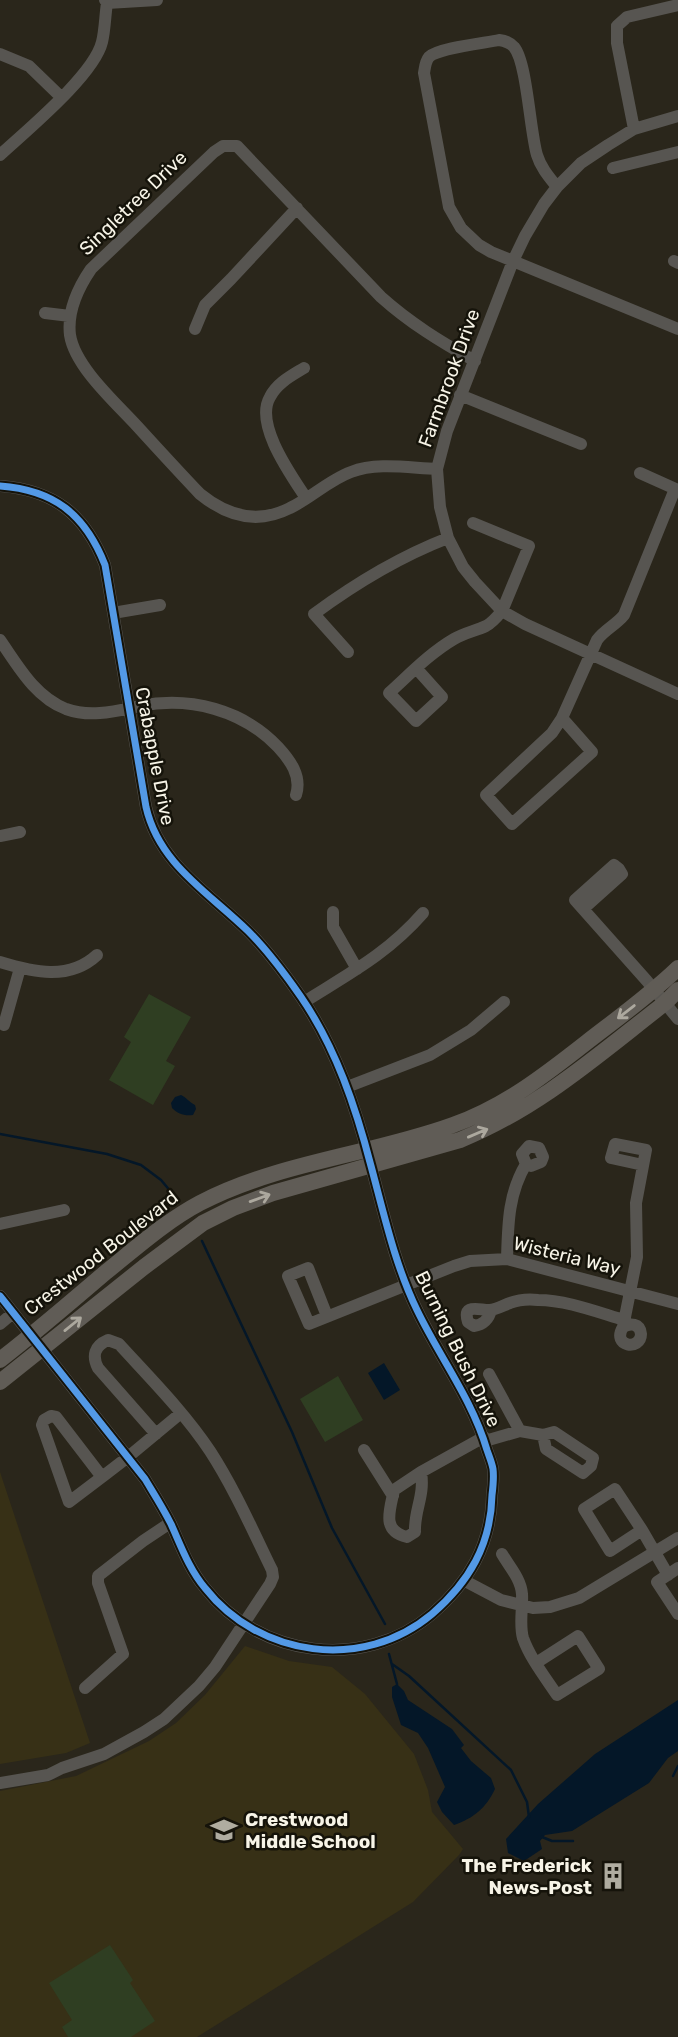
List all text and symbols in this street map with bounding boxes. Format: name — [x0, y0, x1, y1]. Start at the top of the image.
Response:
street label: Singletree Drive — [74, 146, 192, 260]
street label: Farmbrook Drive — [413, 306, 485, 450]
street label: Crabapple Drive — [130, 685, 180, 827]
one-way arrow — [617, 1005, 636, 1020]
one-way arrow — [467, 1126, 488, 1139]
street label: Crestwood Boulevard — [19, 1186, 183, 1320]
one-way arrow — [249, 1191, 271, 1203]
street label: Wisteria Way — [511, 1232, 623, 1280]
street label: Burning Bush Drive — [410, 1267, 506, 1431]
one-way arrow — [63, 1316, 81, 1332]
place label: Crestwood Middle School — [245, 1808, 376, 1853]
school or university icon: Crestwood Middle School — [209, 1815, 239, 1845]
place label: The Frederick News-Post — [462, 1854, 592, 1899]
building icon: The Frederick News-Post — [598, 1861, 628, 1891]

